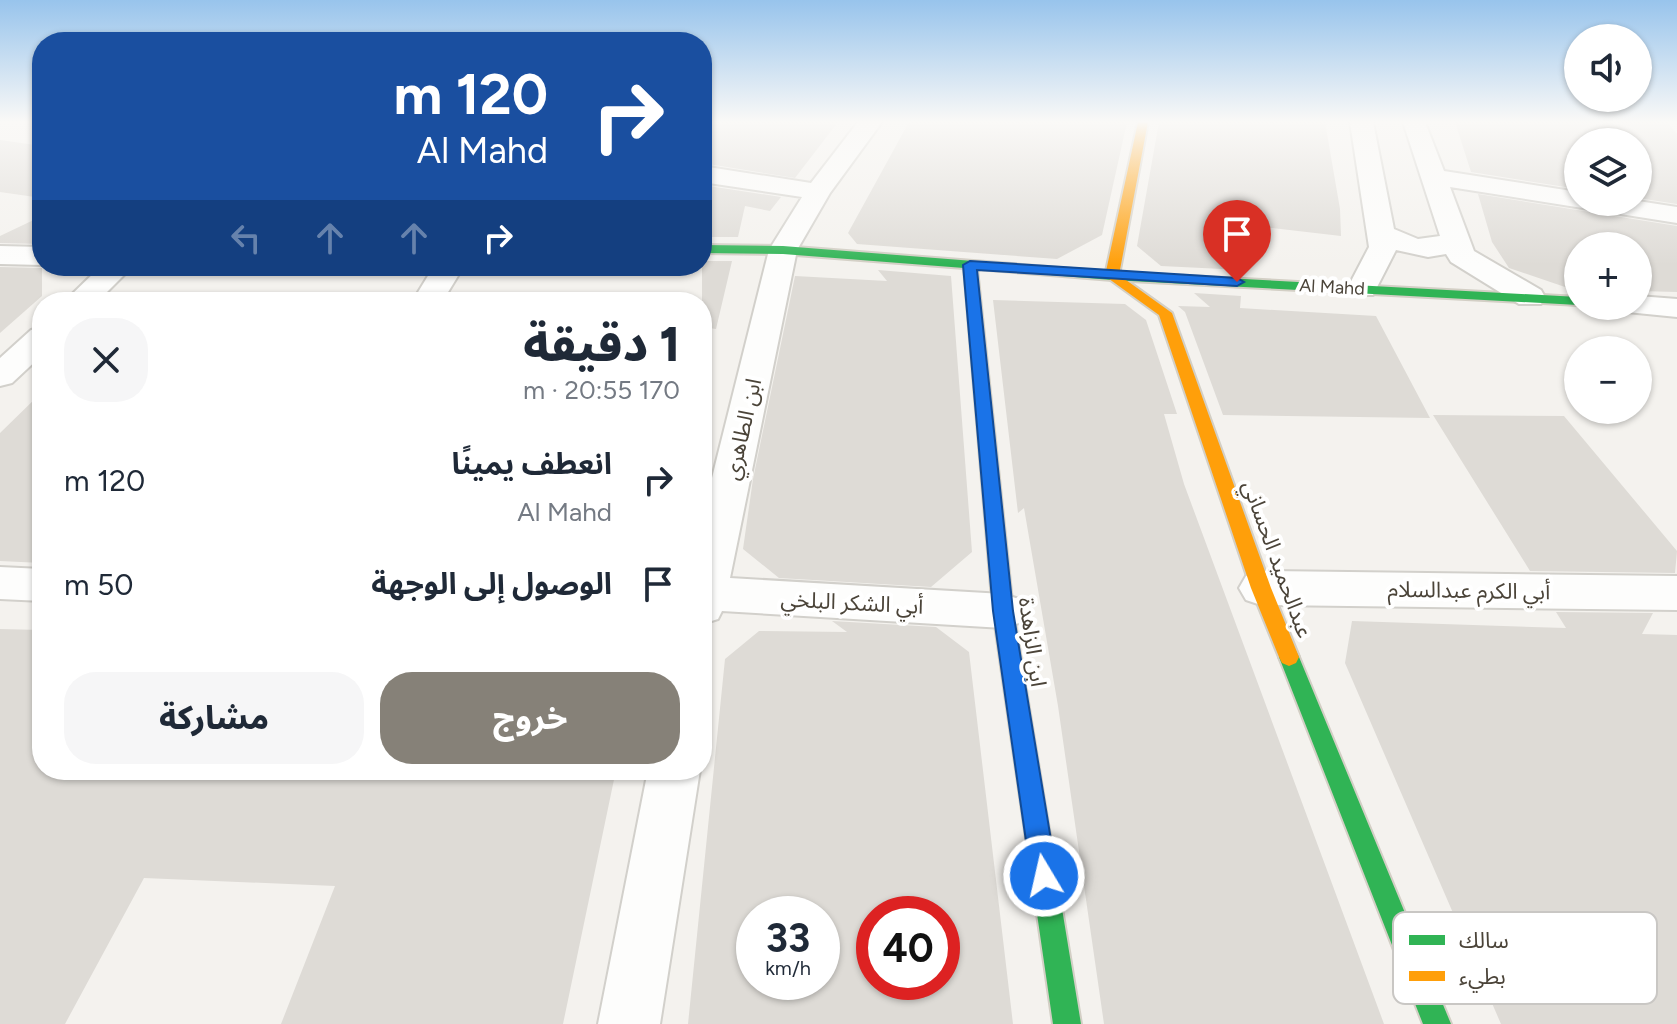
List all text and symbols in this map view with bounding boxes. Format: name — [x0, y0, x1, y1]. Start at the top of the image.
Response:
map controls — [1564, 24, 1652, 424]
button: sound — [1564, 24, 1652, 112]
text: 120 m — [393, 61, 548, 128]
icon: right — [576, 64, 680, 168]
button: layers — [1564, 128, 1652, 216]
text: Al Mahd — [417, 129, 548, 172]
pin — [1203, 200, 1271, 282]
icon: arrive — [1215, 212, 1259, 256]
icon: left — [224, 216, 268, 260]
icon: ahead — [308, 216, 352, 260]
icon: ahead — [392, 216, 436, 260]
icon: right — [476, 216, 520, 260]
button: + — [1564, 232, 1652, 320]
street label: Al Mahd — [1299, 274, 1365, 300]
text: 1 دقيقة — [523, 315, 680, 373]
button: close — [64, 318, 148, 402]
button: − — [1564, 336, 1652, 424]
text: 170 m · 20:55 — [523, 374, 680, 406]
street label: ابن الطاهري — [718, 376, 770, 483]
text: انعطف يمينًا — [451, 445, 612, 482]
icon: right — [636, 458, 680, 502]
text: 120 m — [64, 462, 145, 499]
street label: عبدالحميد الحساني — [1234, 477, 1319, 643]
text: Al Mahd — [517, 496, 612, 528]
icon: arrive — [636, 562, 680, 606]
text: الوصول إلى الوجهة — [371, 565, 612, 602]
text: 50 m — [64, 566, 133, 603]
street label: أبي الكرم عبدالسلام — [1387, 576, 1550, 609]
street label: أبي الشكر البلخي — [780, 585, 924, 623]
street label: ابن الزاهدة — [1013, 596, 1052, 689]
button: مشاركة — [64, 672, 364, 764]
button: خروج — [380, 672, 680, 764]
position arrow — [1002, 834, 1086, 918]
speed limit sign: 40 — [856, 896, 960, 1000]
legend — [1393, 912, 1657, 1004]
text: 33 — [766, 914, 810, 962]
text: سالك — [1459, 927, 1509, 954]
text: km/h — [765, 956, 811, 980]
text: بطيء — [1459, 963, 1506, 993]

